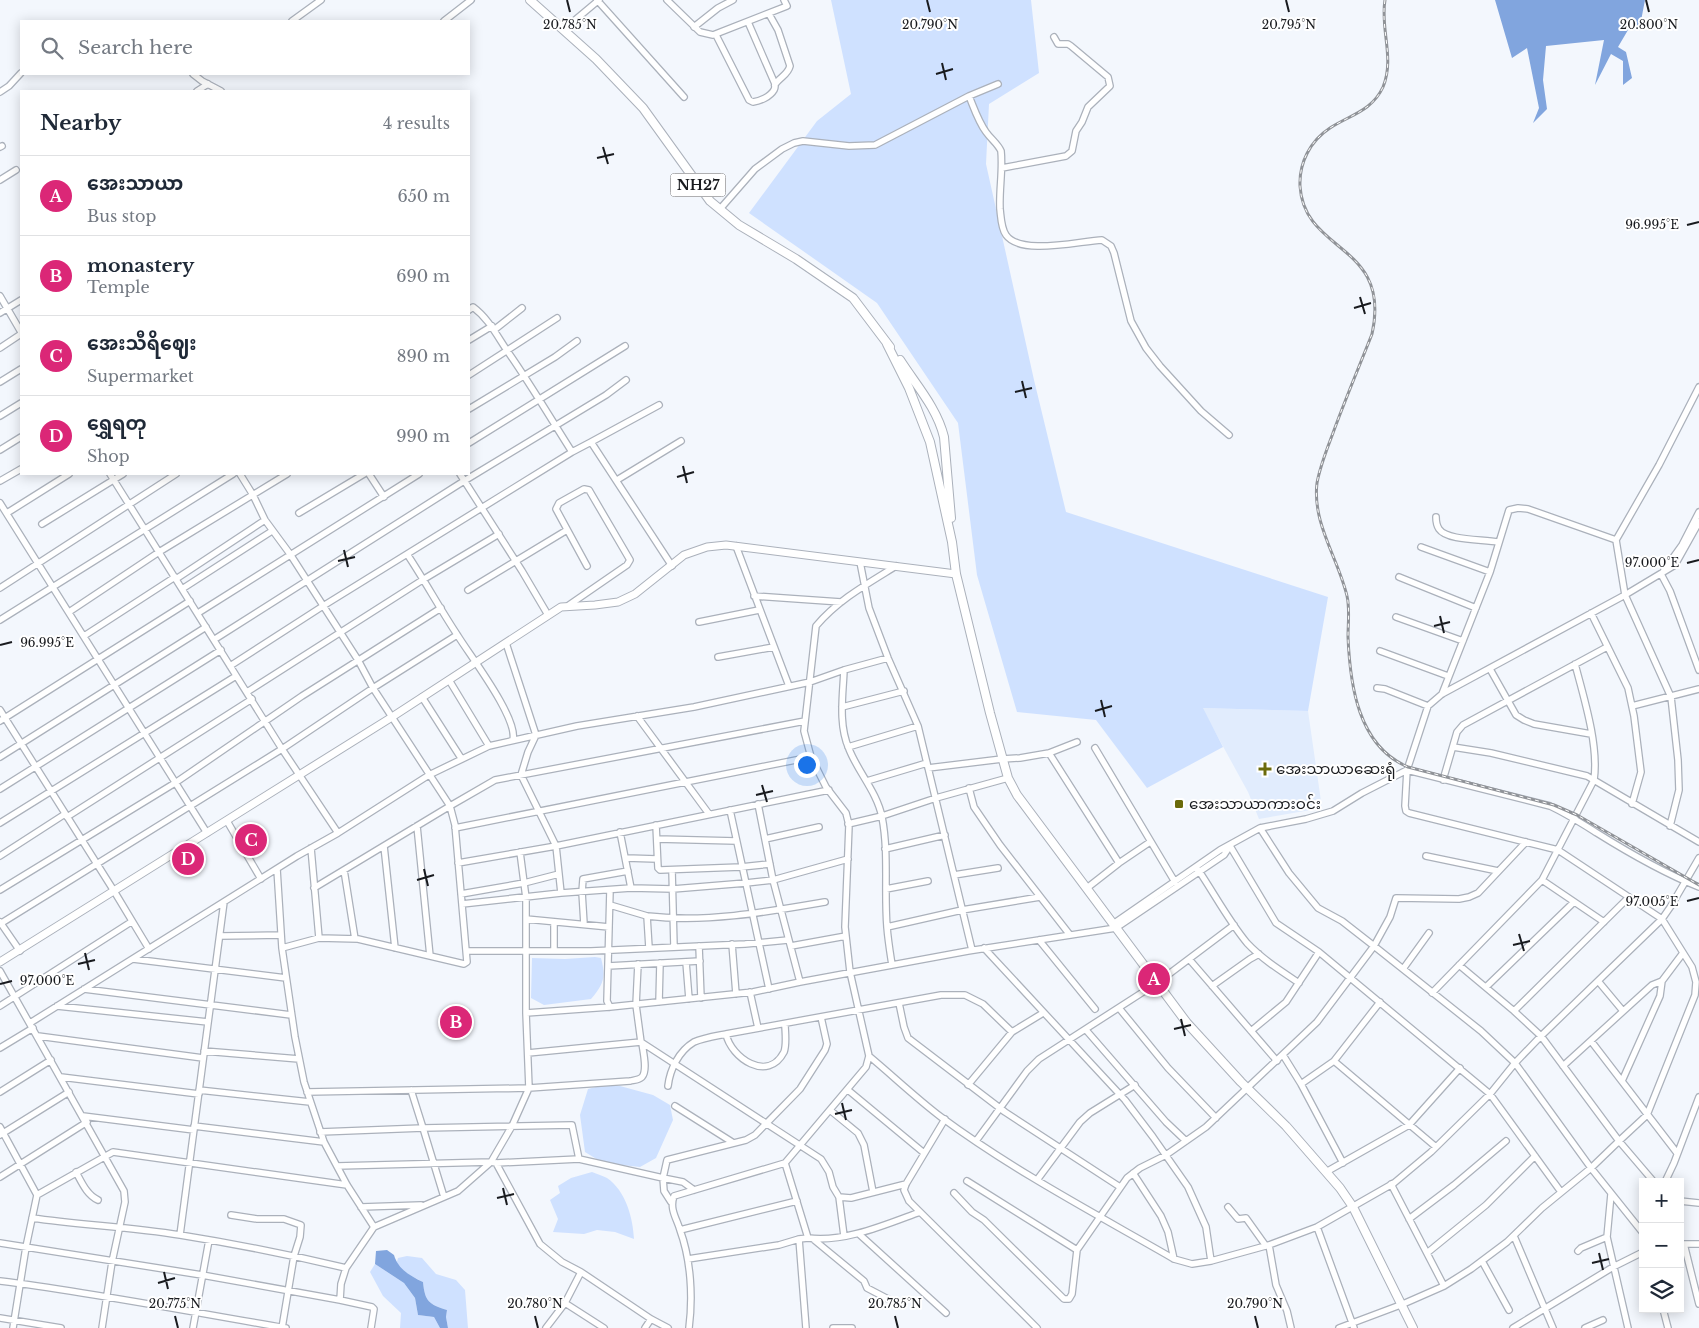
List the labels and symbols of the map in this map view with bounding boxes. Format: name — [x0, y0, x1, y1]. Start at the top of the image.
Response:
text: 20.785°N — [543, 17, 597, 32]
text: 20.790°N — [902, 17, 958, 32]
text: 20.795°N — [1262, 17, 1316, 32]
text: 20.800°N — [1620, 17, 1678, 32]
road number: NH27 — [670, 174, 726, 196]
text: 96.995°E — [1625, 217, 1679, 232]
text: 97.000°E — [1625, 555, 1680, 570]
text: 96.995°E — [20, 635, 74, 650]
your location — [794, 752, 820, 778]
place label: အေးသာယာဆေးရုံ — [1276, 759, 1395, 781]
marker: အေးသာယာဆေးရုံ — [1258, 762, 1272, 776]
place label: အေးသာယာကားဝင်း — [1189, 794, 1321, 813]
marker: အေးသာယာကားဝင်း — [1173, 798, 1185, 810]
pin: C — [235, 821, 267, 859]
pin: D — [172, 840, 204, 878]
text: 97.005°E — [1626, 894, 1679, 909]
pin: A — [1138, 960, 1170, 998]
text: 97.000°E — [20, 973, 75, 988]
pin: B — [440, 1003, 472, 1041]
text: 20.775°N — [149, 1296, 201, 1311]
text: 20.780°N — [507, 1296, 563, 1311]
text: 20.785°N — [868, 1296, 922, 1311]
text: 20.790°N — [1227, 1296, 1283, 1311]

